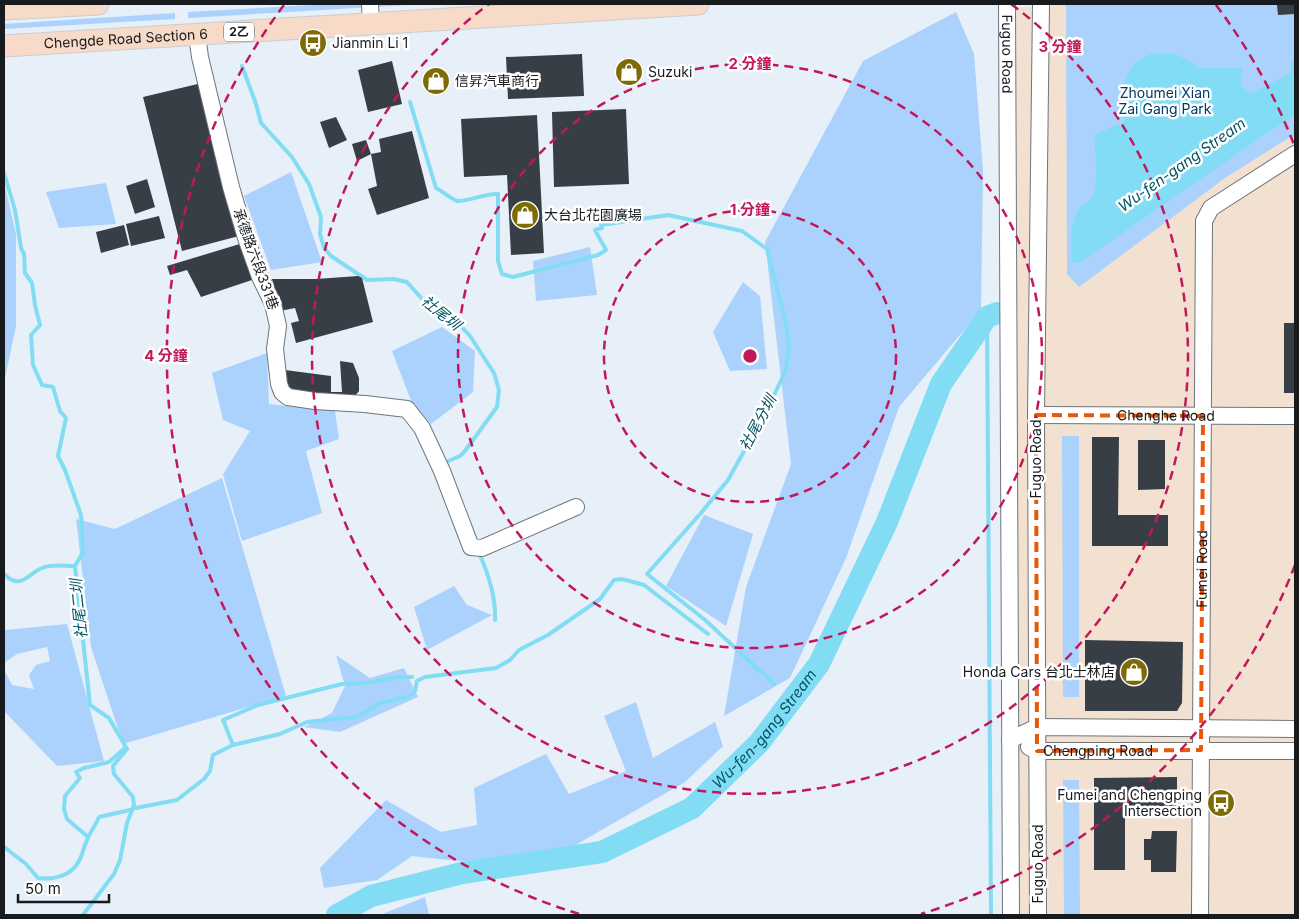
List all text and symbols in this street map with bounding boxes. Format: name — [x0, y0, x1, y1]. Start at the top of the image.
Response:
street label: Fuguo Road — [999, 14, 1016, 94]
road number: 2乙 — [224, 22, 254, 42]
street label: Chengde Road Section 6 — [43, 25, 208, 52]
bus stop icon: Jianmin Li 1 — [298, 28, 328, 58]
place label: Jianmin Li 1 — [332, 34, 408, 51]
text: 3 分鐘 — [1038, 37, 1082, 56]
text: 2 分鐘 — [728, 54, 772, 73]
shop icon: Suzuki — [614, 57, 644, 87]
place label: Suzuki — [648, 63, 692, 80]
shop icon: 信昇汽車商行 — [421, 66, 451, 96]
place label: 信昇汽車商行 — [455, 72, 539, 89]
park label: Zhoumei Xian Zai Gang Park — [1118, 84, 1212, 117]
water label: Wu-fen-gang Stream — [1114, 113, 1249, 216]
shop icon: 大台北花園廣場 — [510, 200, 540, 230]
text: 1 分鐘 — [730, 200, 770, 219]
street label: 承德路六段331巷 — [230, 206, 283, 312]
place label: 大台北花園廣場 — [544, 206, 642, 223]
water label: 社尾圳 — [418, 291, 466, 335]
text: 4 分鐘 — [144, 346, 188, 365]
centre of rings — [741, 347, 759, 365]
water label: 社尾分圳 — [735, 390, 781, 454]
street label: Chenghe Road — [1117, 406, 1215, 424]
street label: Fuguo Road — [1027, 419, 1044, 499]
street label: Fumei Road — [1193, 530, 1210, 608]
water label: 社尾二圳 — [66, 576, 91, 640]
shop icon: Honda Cars 台北士林店 — [1119, 657, 1149, 687]
place label: Honda Cars 台北士林店 — [963, 663, 1115, 680]
water label: Wu-fen-gang Stream — [708, 666, 820, 792]
street label: Chengping Road — [1043, 742, 1153, 759]
place label: Fumei and Chengping Intersection — [1057, 786, 1202, 819]
bus stop icon: Fumei and Chengping Intersection — [1206, 788, 1236, 818]
street label: Fuguo Road — [1029, 824, 1046, 904]
scale bar — [18, 872, 109, 904]
text: 50 m — [25, 879, 61, 898]

